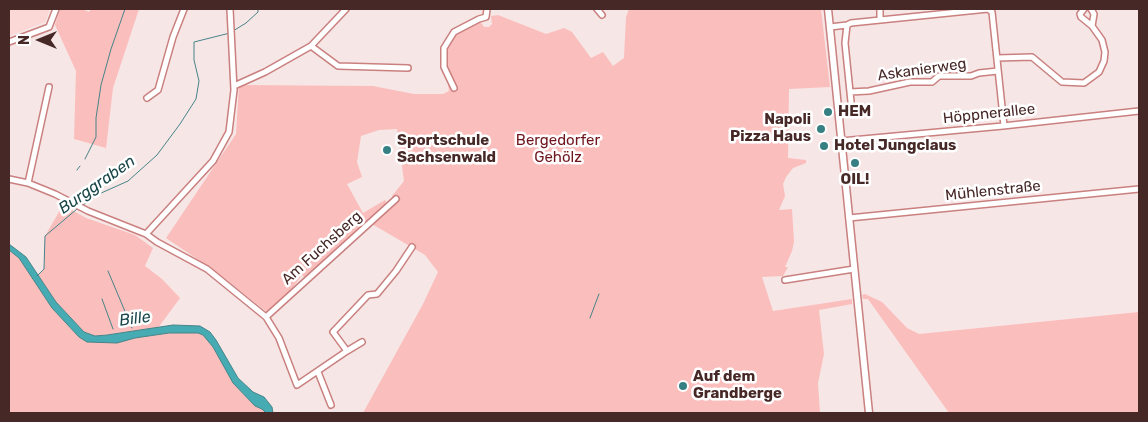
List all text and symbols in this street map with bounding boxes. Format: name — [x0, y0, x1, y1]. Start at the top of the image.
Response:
north arrow — [15, 15, 65, 65]
text: N — [16, 35, 33, 45]
street label: Askanierweg — [876, 55, 968, 85]
street label: Höppnerallee — [942, 100, 1036, 128]
place label: HEM — [838, 103, 871, 121]
marker: HEM — [822, 106, 834, 118]
place label: Napoli Pizza Haus — [730, 111, 811, 146]
marker: Napoli Pizza Haus — [815, 123, 827, 135]
place label: Sportschule Sachsenwald — [397, 132, 496, 167]
park label: Bergedorfer Gehölz — [516, 132, 600, 167]
place label: Hotel Jungclaus — [834, 137, 956, 155]
marker: Hotel Jungclaus — [818, 140, 830, 152]
marker: Sportschule Sachsenwald — [381, 144, 393, 156]
water label: Burggraben — [55, 152, 139, 218]
marker: OIL! — [849, 157, 861, 169]
place label: OIL! — [841, 171, 869, 189]
street label: Mühlenstraße — [944, 177, 1042, 205]
street label: Am Fuchsberg — [278, 207, 366, 289]
water label: Bille — [118, 307, 152, 331]
place label: Auf dem Grandberge — [693, 368, 782, 403]
marker: Auf dem Grandberge — [677, 380, 689, 392]

